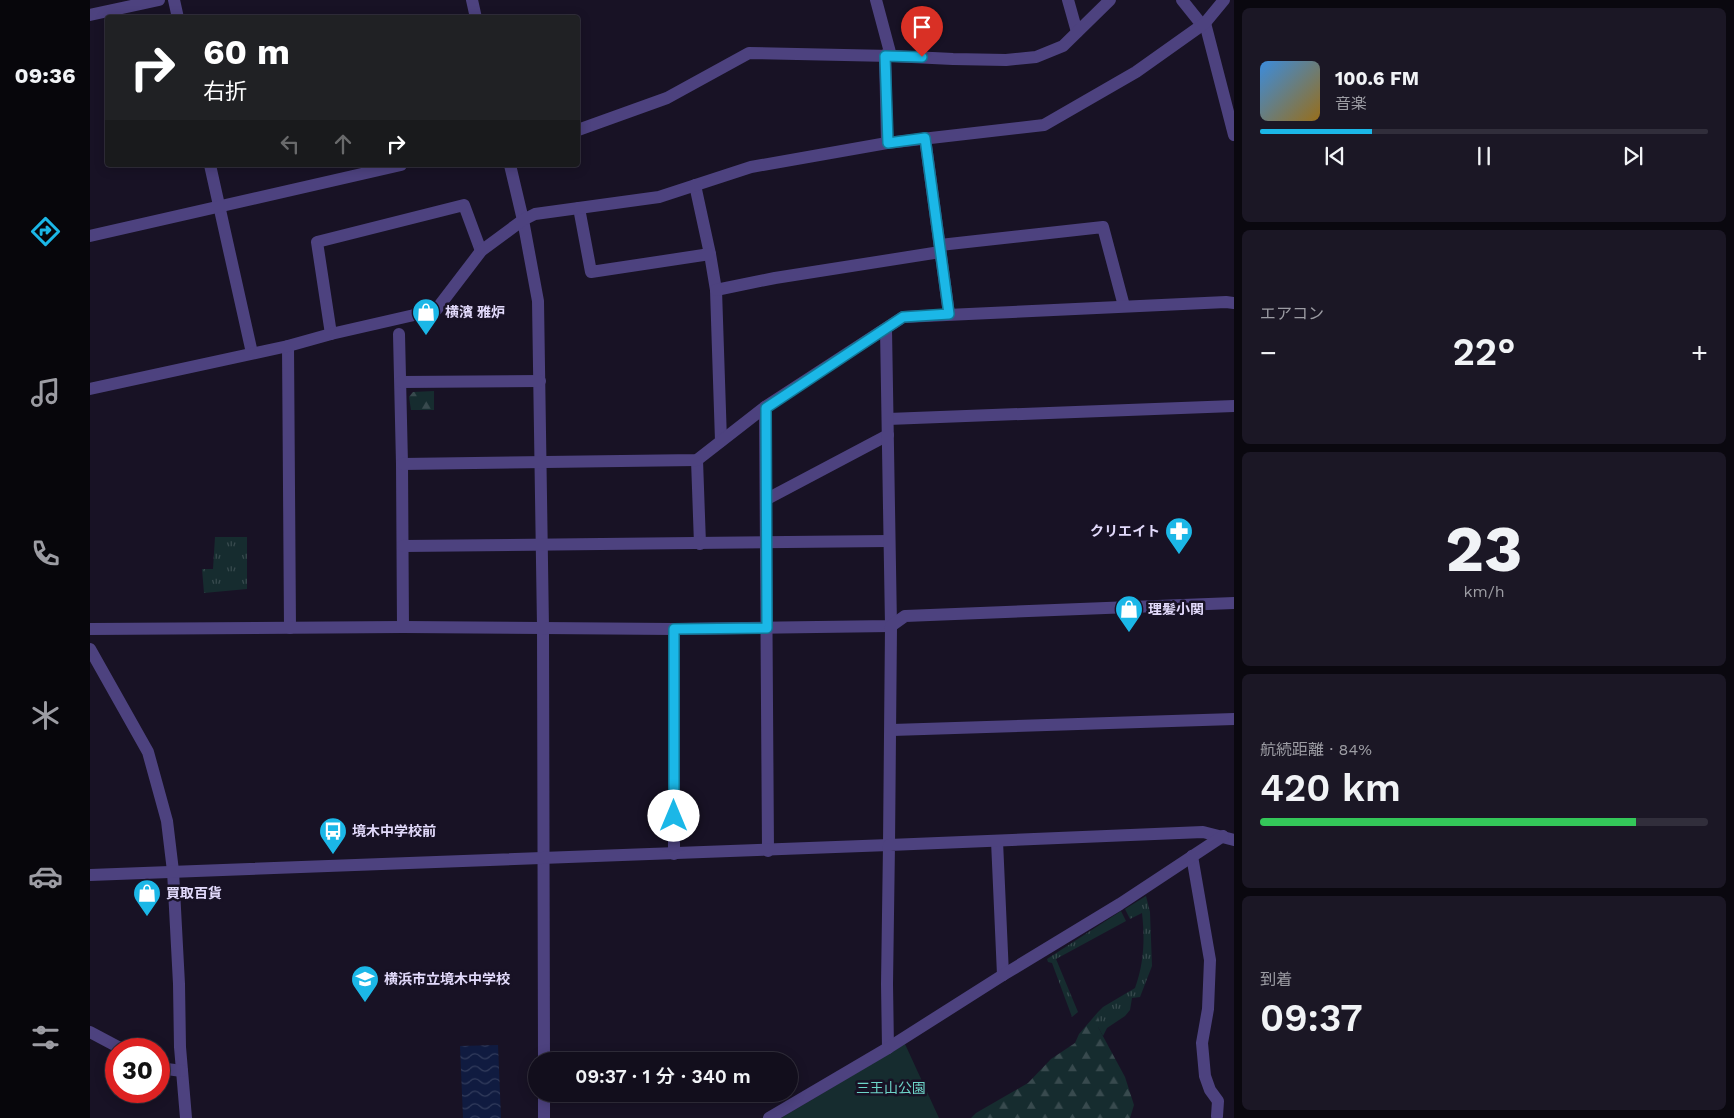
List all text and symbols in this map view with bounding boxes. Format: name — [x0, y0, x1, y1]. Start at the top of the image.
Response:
pin — [901, 6, 943, 57]
icon: arrive — [908, 13, 936, 41]
text: 60 m — [203, 31, 290, 73]
icon: right — [120, 35, 185, 100]
text: 09:36 — [15, 63, 75, 88]
text: 100.6 FM — [1335, 67, 1419, 90]
text: 右折 — [203, 79, 247, 104]
text: 音楽 — [1335, 94, 1367, 113]
icon: left — [276, 130, 304, 158]
icon: ahead — [329, 130, 357, 158]
icon: right — [382, 130, 410, 158]
icon: previous — [1321, 142, 1349, 170]
icon: pause — [1470, 142, 1498, 170]
icon: next — [1619, 142, 1647, 170]
icon: directions — [28, 214, 63, 249]
shop icon: 横濱 雅炉 — [411, 297, 441, 336]
place label: 横濱 雅炉 — [445, 304, 505, 320]
text: エアコン — [1260, 304, 1324, 323]
text: 22° — [1452, 330, 1516, 374]
text: − — [1260, 336, 1277, 369]
text: + — [1691, 336, 1708, 369]
icon: music — [28, 375, 63, 410]
text: 23 — [1445, 511, 1523, 587]
pharmacy icon: クリエイト — [1164, 516, 1194, 555]
place label: クリエイト — [1090, 523, 1160, 539]
icon: phone — [28, 536, 63, 571]
text: km/h — [1463, 582, 1505, 601]
shop icon: 理髪小関 — [1114, 594, 1144, 633]
place label: 理髪小関 — [1148, 601, 1204, 617]
icon: climate — [28, 698, 63, 733]
text: 航続距離 · 84% — [1260, 740, 1372, 759]
text: 420 km — [1260, 766, 1401, 810]
position arrow — [647, 789, 699, 841]
bus stop icon: 境木中学校前 — [318, 816, 348, 855]
place label: 境木中学校前 — [352, 823, 436, 839]
icon: car — [28, 859, 63, 894]
shop icon: 買取百貨 — [132, 878, 162, 917]
place label: 買取百貨 — [166, 885, 222, 901]
school or university icon: 横浜市立境木中学校 — [350, 964, 380, 1003]
text: 到着 — [1260, 970, 1292, 989]
place label: 横浜市立境木中学校 — [384, 971, 510, 987]
text: 09:37 — [1260, 996, 1363, 1040]
icon: filters — [28, 1020, 63, 1055]
speed limit sign: 30 — [105, 1038, 170, 1103]
text: 09:37 · 1 分 · 340 m — [575, 1065, 751, 1088]
park label: 三王山公園 — [856, 1080, 926, 1096]

